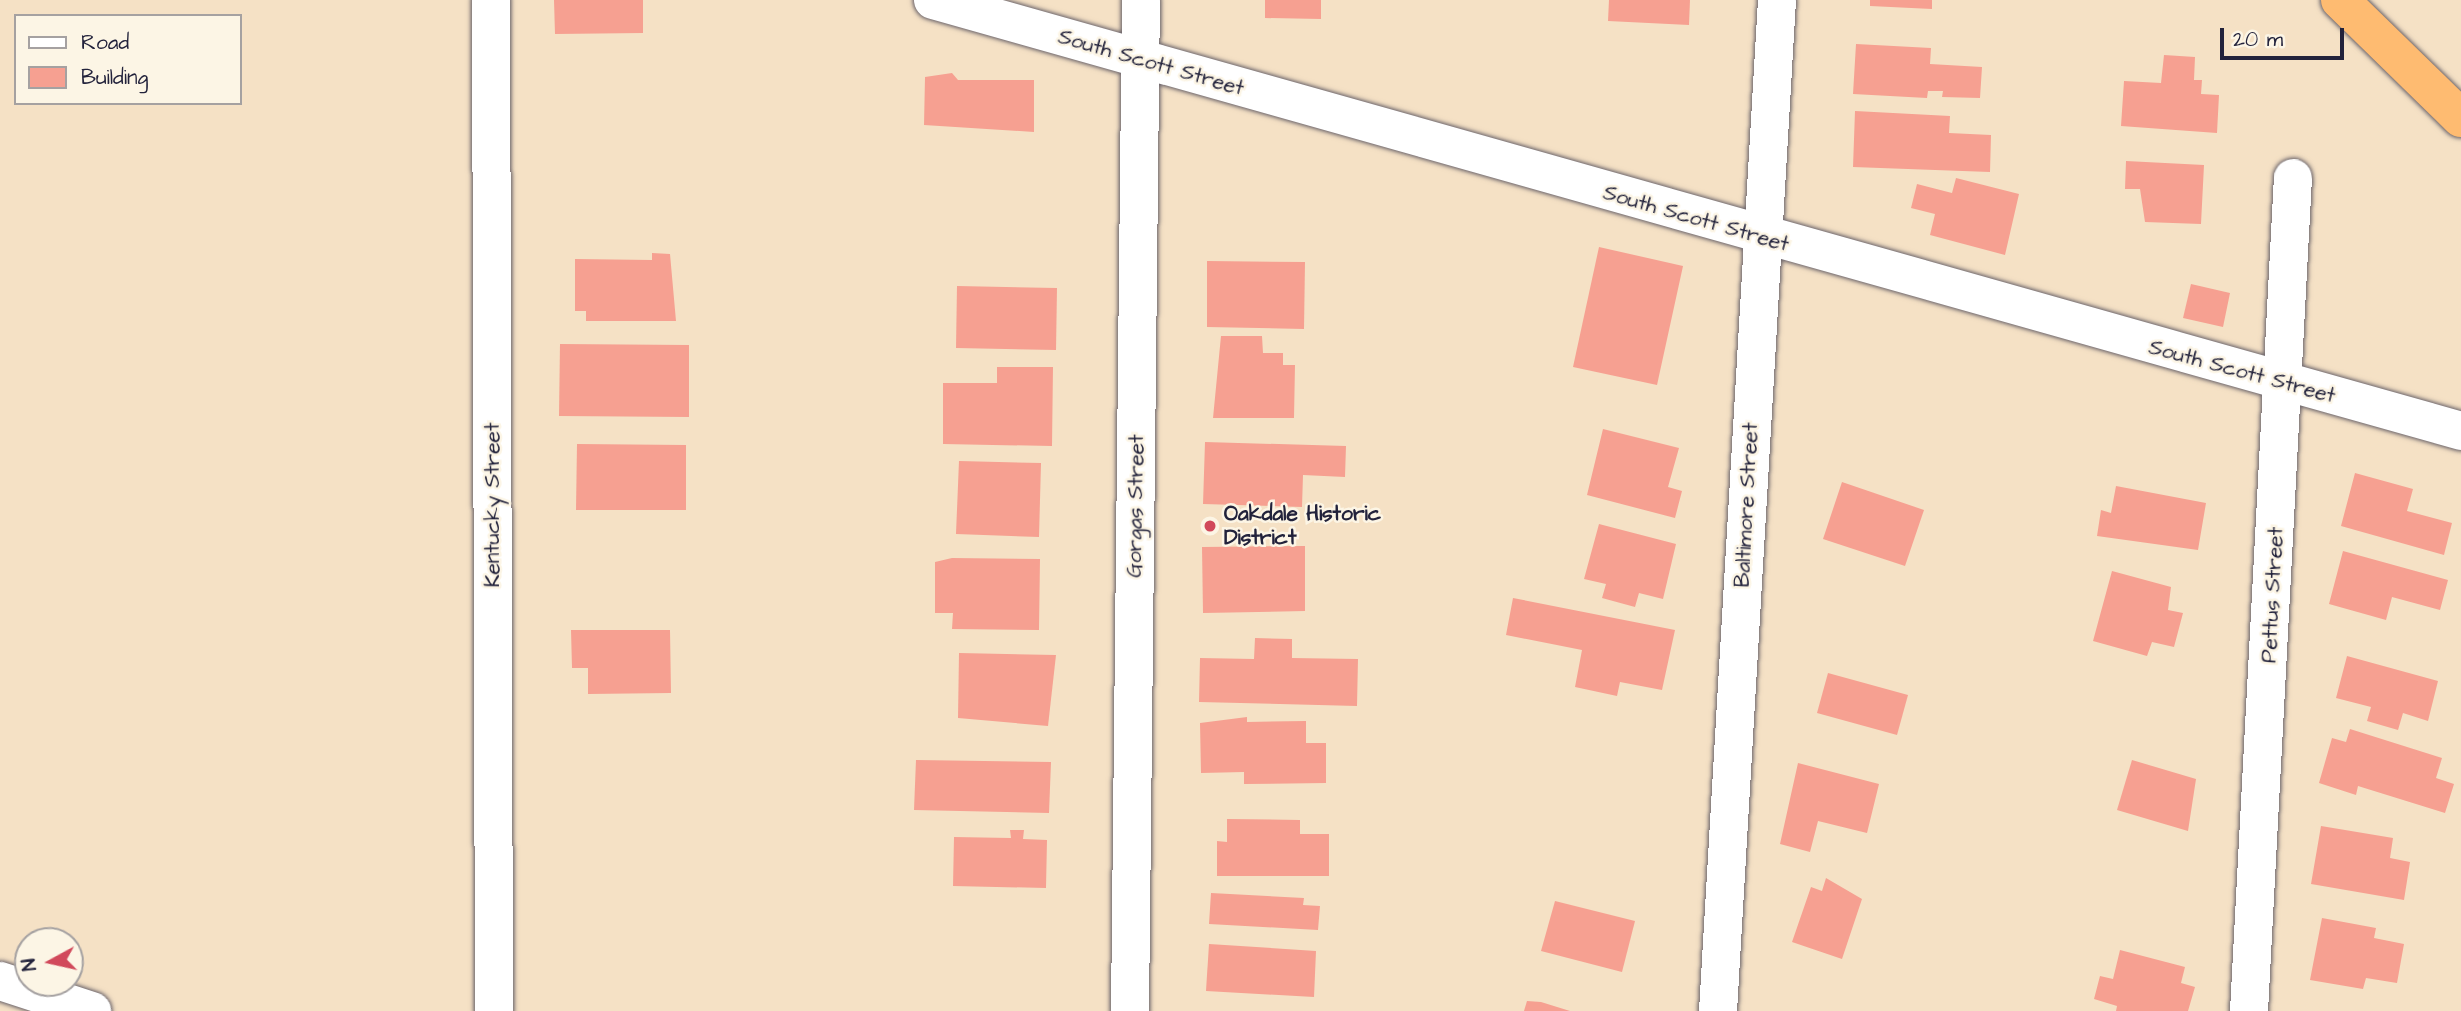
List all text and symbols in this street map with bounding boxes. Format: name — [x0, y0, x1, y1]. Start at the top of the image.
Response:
legend — [14, 14, 242, 105]
scale bar — [2223, 14, 2347, 58]
street label: South Scott Street — [1055, 24, 1247, 102]
text: 20 m — [2233, 25, 2283, 54]
text: Road — [81, 28, 129, 57]
text: Building — [81, 63, 148, 92]
street label: South Scott Street — [1600, 180, 1792, 258]
street label: South Scott Street — [2146, 335, 2338, 409]
street label: Baltimore Street — [1730, 422, 1764, 588]
street label: Kentucky Street — [480, 423, 506, 587]
street label: Gorgas Street — [1122, 434, 1150, 578]
place label: Oakdale Historic District — [1224, 501, 1381, 551]
marker: Oakdale Historic District — [1202, 518, 1218, 534]
street label: Pettus Street — [2257, 526, 2289, 664]
north arrow — [14, 927, 84, 997]
text: N — [15, 957, 44, 973]

